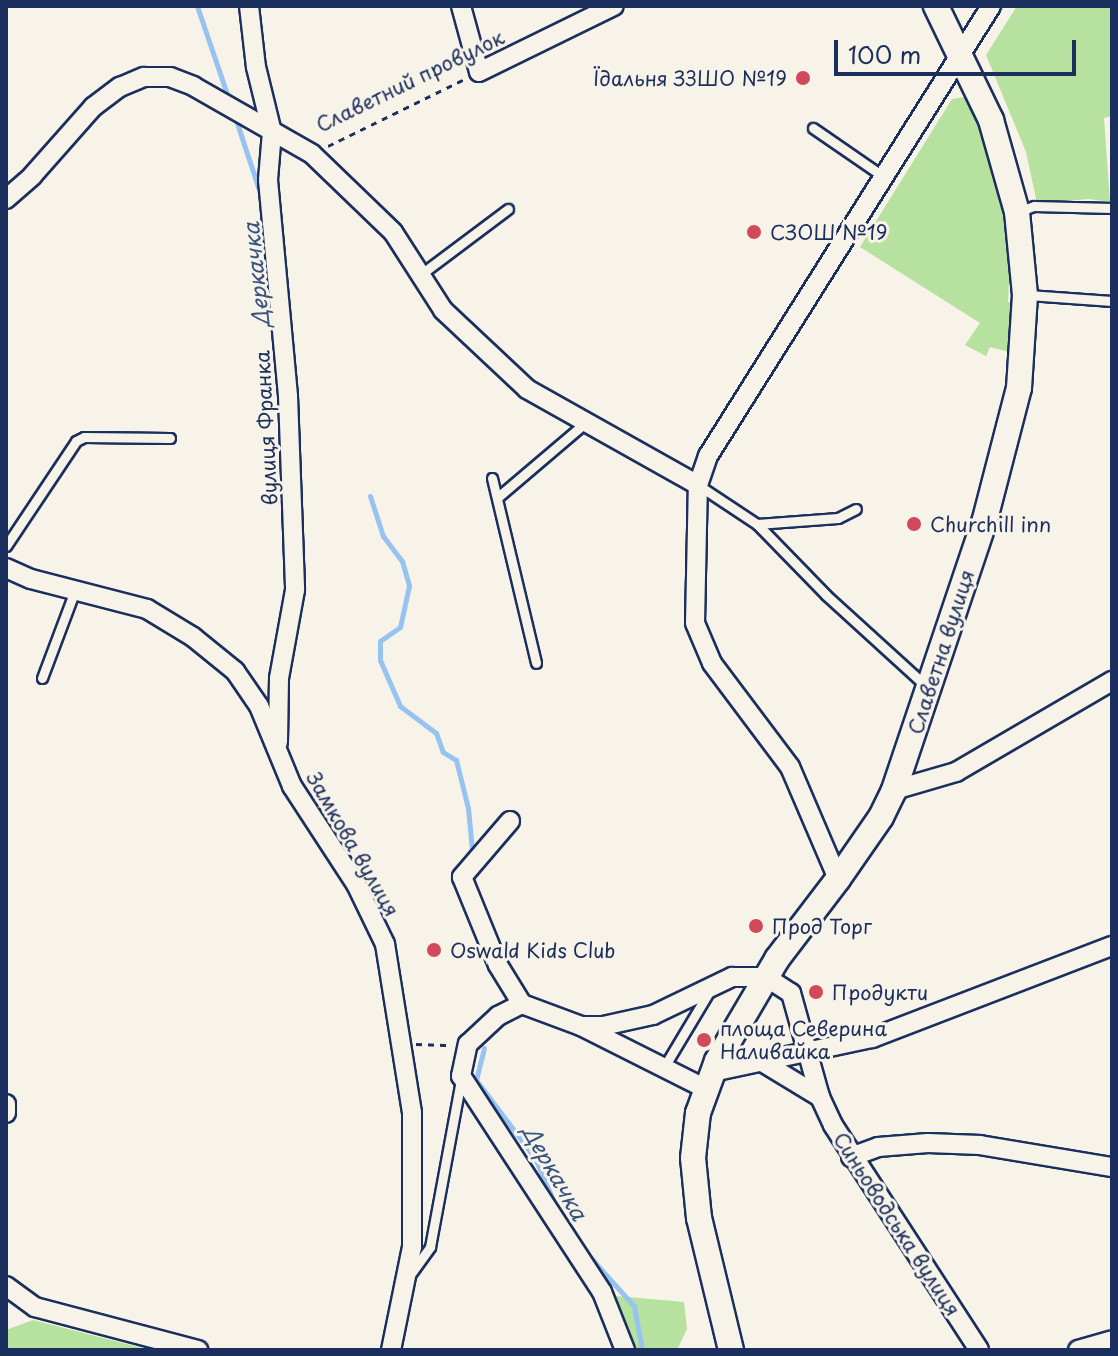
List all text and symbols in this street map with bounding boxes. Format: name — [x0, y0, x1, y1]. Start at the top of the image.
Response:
scale bar — [838, 24, 1080, 74]
street label: Славетний провулок — [312, 25, 508, 137]
text: 100 m — [848, 36, 921, 72]
place label: Їдальня ЗЗШО №19 — [592, 66, 787, 90]
marker: Їдальня ЗЗШО №19 — [794, 69, 812, 87]
place label: СЗОШ №19 — [770, 220, 888, 244]
water label: Деркачка — [236, 221, 274, 329]
marker: СЗОШ №19 — [745, 223, 763, 241]
street label: вулиця Франка — [250, 350, 282, 506]
place label: Churchill inn — [930, 512, 1051, 536]
marker: Churchill inn — [905, 515, 923, 533]
street label: Славетна вулиця — [903, 566, 979, 738]
street label: Замкова вулиця — [302, 767, 404, 921]
place label: Прод Торг — [772, 914, 872, 938]
marker: Прод Торг — [747, 917, 765, 935]
place label: Oswald Kids Club — [450, 938, 617, 962]
marker: Oswald Kids Club — [425, 941, 443, 959]
place label: Продукти — [832, 980, 928, 1004]
marker: Продукти — [807, 983, 825, 1001]
place label: площа Северина Наливайка — [720, 1016, 887, 1063]
marker: площа Северина Наливайка — [695, 1031, 713, 1049]
water label: Деркачка — [518, 1120, 594, 1224]
street label: Синьоводська вулиця — [828, 1127, 966, 1321]

